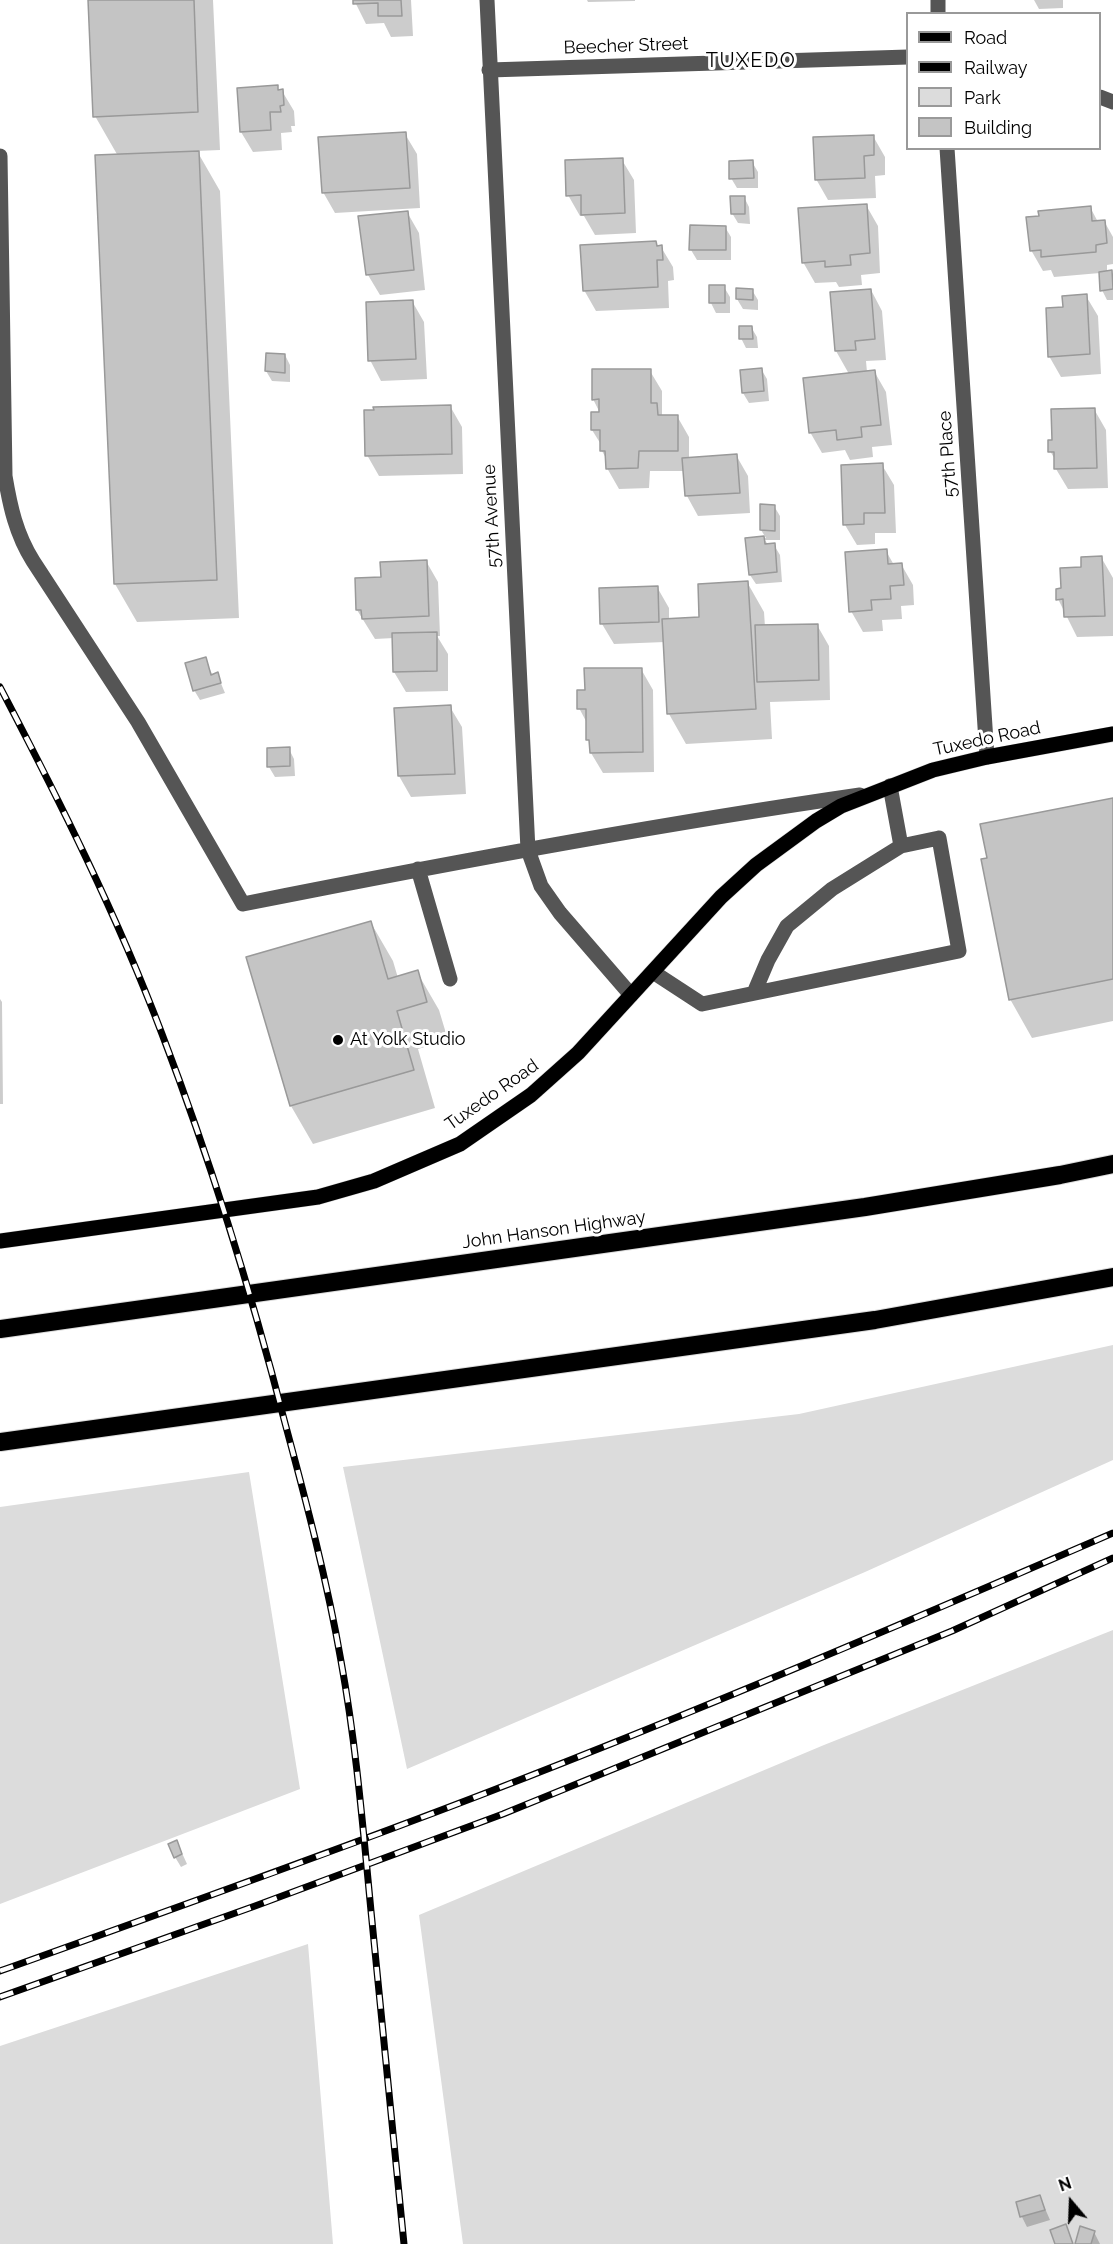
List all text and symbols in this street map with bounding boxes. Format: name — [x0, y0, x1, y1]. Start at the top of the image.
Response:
legend — [906, 12, 1101, 150]
text: Road — [964, 27, 1007, 48]
street label: Beecher Street — [563, 33, 689, 59]
district label: TUXEDO — [706, 49, 796, 73]
text: Railway — [964, 57, 1028, 78]
text: Park — [964, 87, 1001, 108]
text: Building — [964, 117, 1032, 138]
street label: 57th Place — [934, 410, 962, 498]
street label: 57th Avenue — [479, 464, 505, 568]
street label: Tuxedo Road — [931, 717, 1043, 761]
place label: At Yolk Studio — [350, 1029, 466, 1051]
marker: At Yolk Studio — [331, 1033, 345, 1047]
street label: Tuxedo Road — [441, 1055, 543, 1135]
street label: John Hanson Highway — [461, 1206, 647, 1254]
north arrow — [1041, 2172, 1101, 2232]
text: N — [1056, 2174, 1074, 2195]

